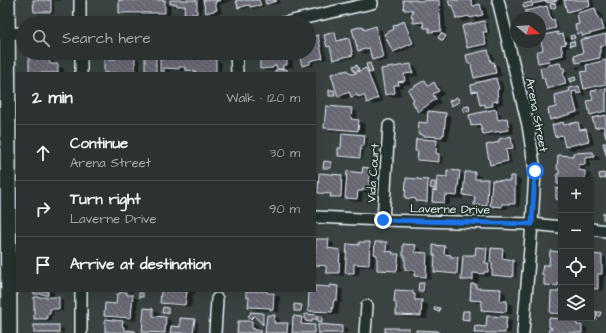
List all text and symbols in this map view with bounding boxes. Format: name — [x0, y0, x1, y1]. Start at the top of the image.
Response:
north arrow — [510, 12, 546, 48]
search box — [16, 16, 316, 60]
icon: search — [30, 27, 52, 49]
text: Search here — [62, 28, 151, 49]
street label: Arena Street — [521, 77, 552, 154]
text: 2 min — [32, 86, 73, 110]
text: Walk · 120 m — [226, 89, 300, 107]
text: Continue — [70, 133, 128, 154]
icon: ahead — [32, 142, 54, 164]
street label: Vida Court — [363, 143, 384, 203]
text: 30 m — [270, 144, 300, 162]
text: Arena Street — [70, 154, 151, 172]
route start — [526, 162, 544, 180]
map controls — [558, 177, 594, 321]
button: + — [558, 177, 594, 213]
text: Turn right — [70, 189, 141, 210]
icon: right — [32, 198, 54, 220]
text: 90 m — [269, 200, 300, 218]
street label: Laverne Drive — [410, 200, 491, 219]
text: Laverne Drive — [70, 210, 157, 228]
route end — [374, 211, 392, 229]
button: − — [558, 213, 594, 249]
button: locate — [558, 249, 594, 285]
icon: arrive — [32, 254, 54, 276]
text: Arrive at destination — [70, 254, 211, 275]
button: layers — [558, 285, 594, 321]

